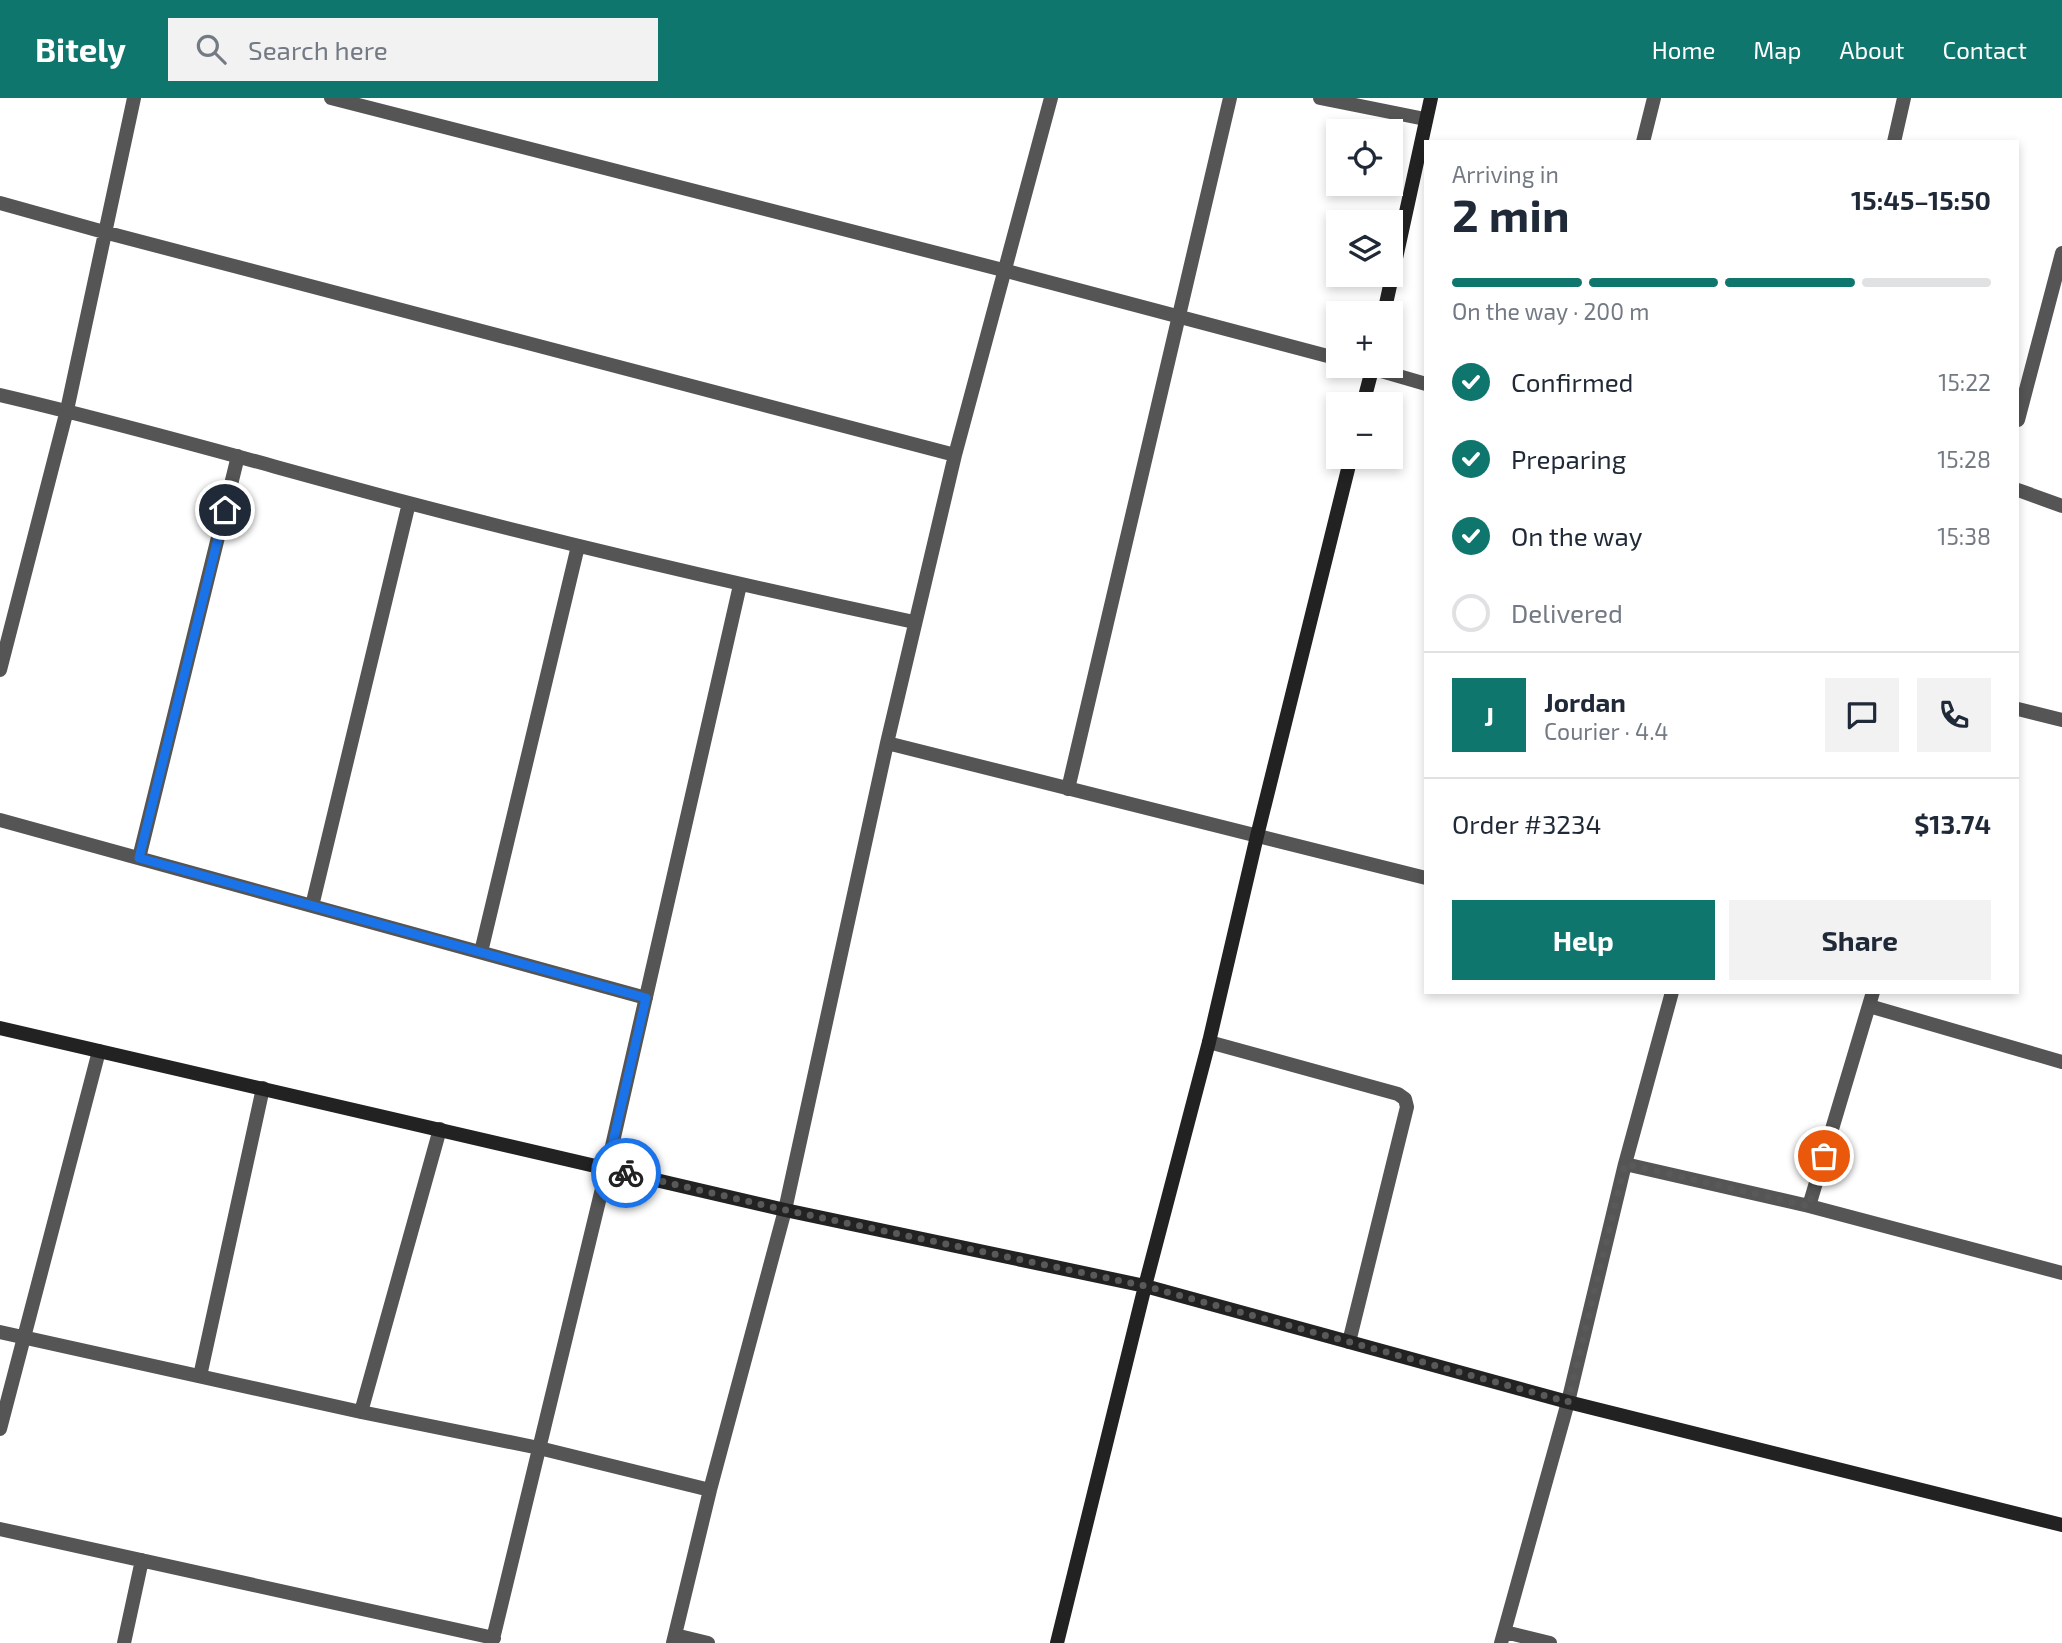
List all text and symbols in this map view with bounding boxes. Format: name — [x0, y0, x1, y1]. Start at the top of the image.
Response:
search box — [168, 18, 658, 81]
text: Bitely — [35, 29, 126, 69]
icon: search — [192, 30, 230, 68]
text: Search here — [248, 34, 388, 65]
text: Home — [1652, 35, 1715, 64]
text: Map — [1753, 35, 1801, 64]
text: About — [1839, 35, 1905, 64]
text: Contact — [1943, 35, 2027, 64]
map controls — [1326, 119, 1403, 469]
button: locate — [1326, 119, 1403, 196]
text: Arriving in — [1452, 160, 1559, 188]
text: 15:45–15:50 — [1851, 184, 1991, 215]
text: 2 min — [1452, 186, 1570, 241]
button: layers — [1326, 210, 1403, 287]
text: On the way · 200 m — [1452, 297, 1649, 325]
button: + — [1326, 301, 1403, 378]
icon: check — [1452, 363, 1490, 401]
text: Confirmed — [1511, 366, 1634, 397]
text: 15:22 — [1938, 368, 1991, 396]
button: − — [1326, 392, 1403, 469]
icon: check — [1452, 440, 1490, 478]
text: Preparing — [1511, 443, 1626, 474]
text: 15:28 — [1937, 445, 1991, 473]
pin — [195, 480, 255, 540]
icon: home — [206, 491, 244, 529]
icon: check — [1452, 517, 1490, 555]
text: On the way — [1511, 520, 1642, 551]
text: 15:38 — [1937, 522, 1991, 550]
text: Delivered — [1511, 597, 1623, 628]
button: chat — [1825, 678, 1899, 752]
button: phone — [1917, 678, 1991, 752]
text: Jordan — [1544, 686, 1626, 717]
text: J — [1484, 700, 1494, 731]
text: Courier · 4.4 — [1544, 717, 1668, 745]
text: Order #3234 — [1452, 808, 1601, 839]
text: $13.74 — [1914, 808, 1991, 839]
button: Help — [1452, 900, 1715, 980]
button: Share — [1729, 900, 1991, 980]
pin — [1794, 1126, 1854, 1186]
icon: bag — [1805, 1137, 1843, 1175]
courier — [591, 1138, 661, 1208]
icon: bike — [607, 1154, 645, 1192]

